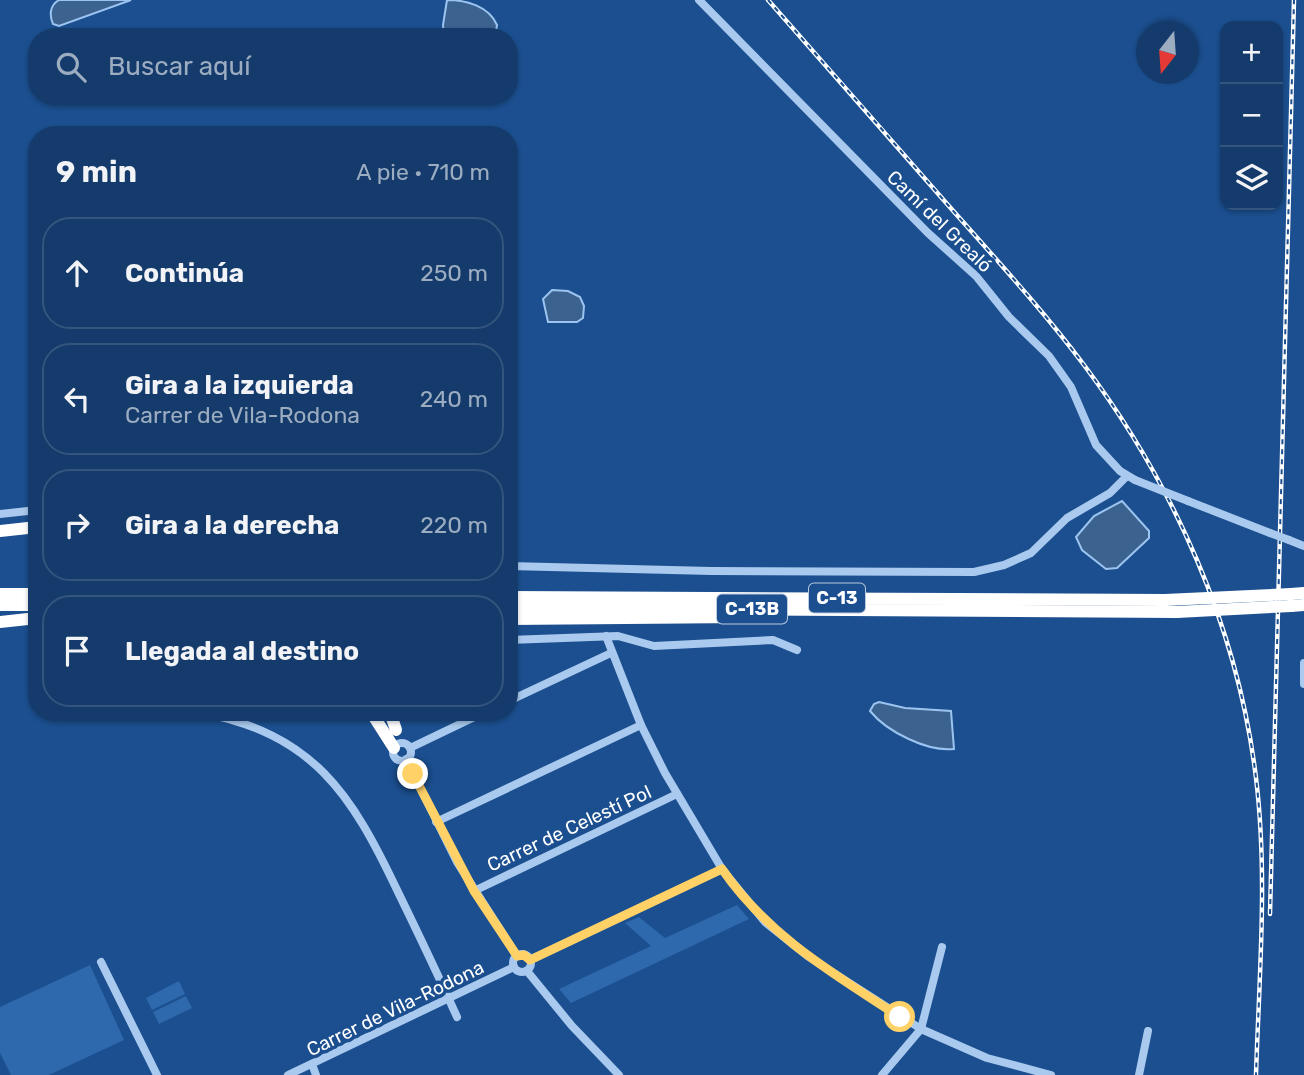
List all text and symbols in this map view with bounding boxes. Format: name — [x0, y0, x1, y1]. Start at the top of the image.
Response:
north arrow — [1136, 21, 1199, 84]
map controls — [1220, 21, 1283, 210]
button: + — [1220, 21, 1283, 84]
search box — [28, 28, 518, 105]
icon: search — [52, 48, 90, 86]
text: Buscar aquí — [108, 51, 250, 82]
button: − — [1220, 84, 1283, 147]
button: layers — [1220, 147, 1283, 210]
text: 9 min — [56, 154, 137, 190]
text: A pie · 710 m — [356, 158, 490, 186]
street label: Camí del Grealó — [882, 165, 997, 277]
icon: ahead — [58, 254, 96, 292]
text: Continúa — [125, 258, 244, 289]
text: 250 m — [420, 259, 488, 287]
text: Gira a la izquierda — [125, 370, 354, 401]
icon: left — [58, 380, 96, 418]
text: 240 m — [420, 385, 488, 413]
text: Carrer de Vila-Rodona — [125, 401, 360, 429]
icon: right — [58, 506, 96, 544]
text: Gira a la derecha — [125, 510, 339, 541]
text: 220 m — [420, 511, 488, 539]
road number: C-13 — [809, 584, 865, 612]
road number: C-13B — [717, 594, 787, 624]
icon: arrive — [58, 632, 96, 670]
text: Llegada al destino — [125, 636, 359, 667]
route end — [397, 758, 428, 789]
street label: Carrer de Celestí Pol — [483, 780, 655, 877]
street label: Carrer de Vila-Rodona — [303, 956, 488, 1061]
route start — [884, 1001, 915, 1032]

